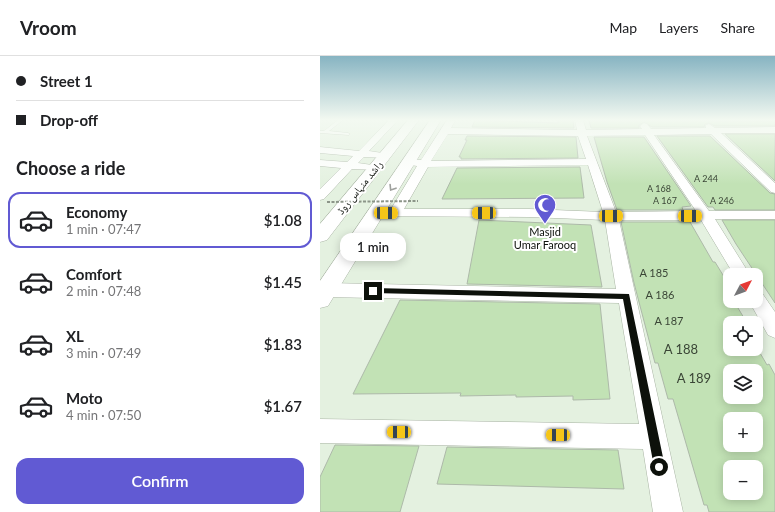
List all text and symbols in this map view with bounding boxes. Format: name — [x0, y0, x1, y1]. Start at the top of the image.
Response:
text: Vroom — [20, 16, 77, 39]
text: Map — [609, 19, 637, 36]
text: Layers — [659, 19, 699, 36]
text: Share — [721, 19, 755, 36]
text: Street 1 — [40, 72, 93, 90]
text: Drop-off — [40, 111, 98, 129]
text: Choose a ride — [16, 157, 125, 179]
street label: راشد منہاس روڈ — [333, 157, 385, 217]
house number: A 244 — [694, 173, 718, 184]
house number: A 168 — [647, 183, 671, 194]
one-way arrow — [390, 184, 397, 191]
mosque icon: Masjid Umar Farooq — [532, 192, 558, 225]
house number: A 167 — [653, 195, 677, 206]
house number: A 246 — [710, 195, 734, 206]
icon: car — [18, 202, 54, 238]
text: Economy — [66, 203, 127, 221]
car — [374, 207, 398, 219]
car — [472, 207, 496, 219]
car — [599, 210, 623, 222]
car — [678, 210, 702, 222]
text: $1.08 — [264, 211, 302, 229]
text: 1 min · 07:47 — [66, 221, 141, 237]
place label: Masjid Umar Farooq — [514, 225, 576, 251]
callout: 1 min — [340, 233, 406, 261]
text: 1 min — [357, 239, 389, 255]
icon: car — [18, 264, 54, 300]
text: Comfort — [66, 265, 122, 283]
house number: A 185 — [639, 266, 669, 279]
north arrow — [723, 268, 763, 308]
map controls — [723, 268, 763, 500]
text: $1.45 — [264, 273, 302, 291]
route end — [364, 282, 382, 300]
text: 2 min · 07:48 — [66, 283, 141, 299]
house number: A 186 — [645, 288, 675, 301]
house number: A 187 — [654, 314, 684, 327]
button: locate — [723, 316, 763, 356]
icon: car — [18, 326, 54, 362]
text: XL — [66, 327, 84, 345]
text: $1.83 — [264, 335, 302, 353]
house number: A 188 — [664, 341, 698, 357]
text: 3 min · 07:49 — [66, 345, 141, 361]
button: layers — [723, 364, 763, 404]
house number: A 189 — [677, 370, 711, 386]
icon: car — [18, 388, 54, 424]
text: Moto — [66, 389, 103, 407]
text: $1.67 — [264, 397, 302, 415]
text: 4 min · 07:50 — [66, 407, 141, 423]
button: + — [723, 412, 763, 452]
car — [387, 426, 411, 438]
car — [546, 429, 570, 441]
button: Confirm — [16, 458, 304, 504]
route start — [650, 458, 668, 476]
button: − — [723, 460, 763, 500]

